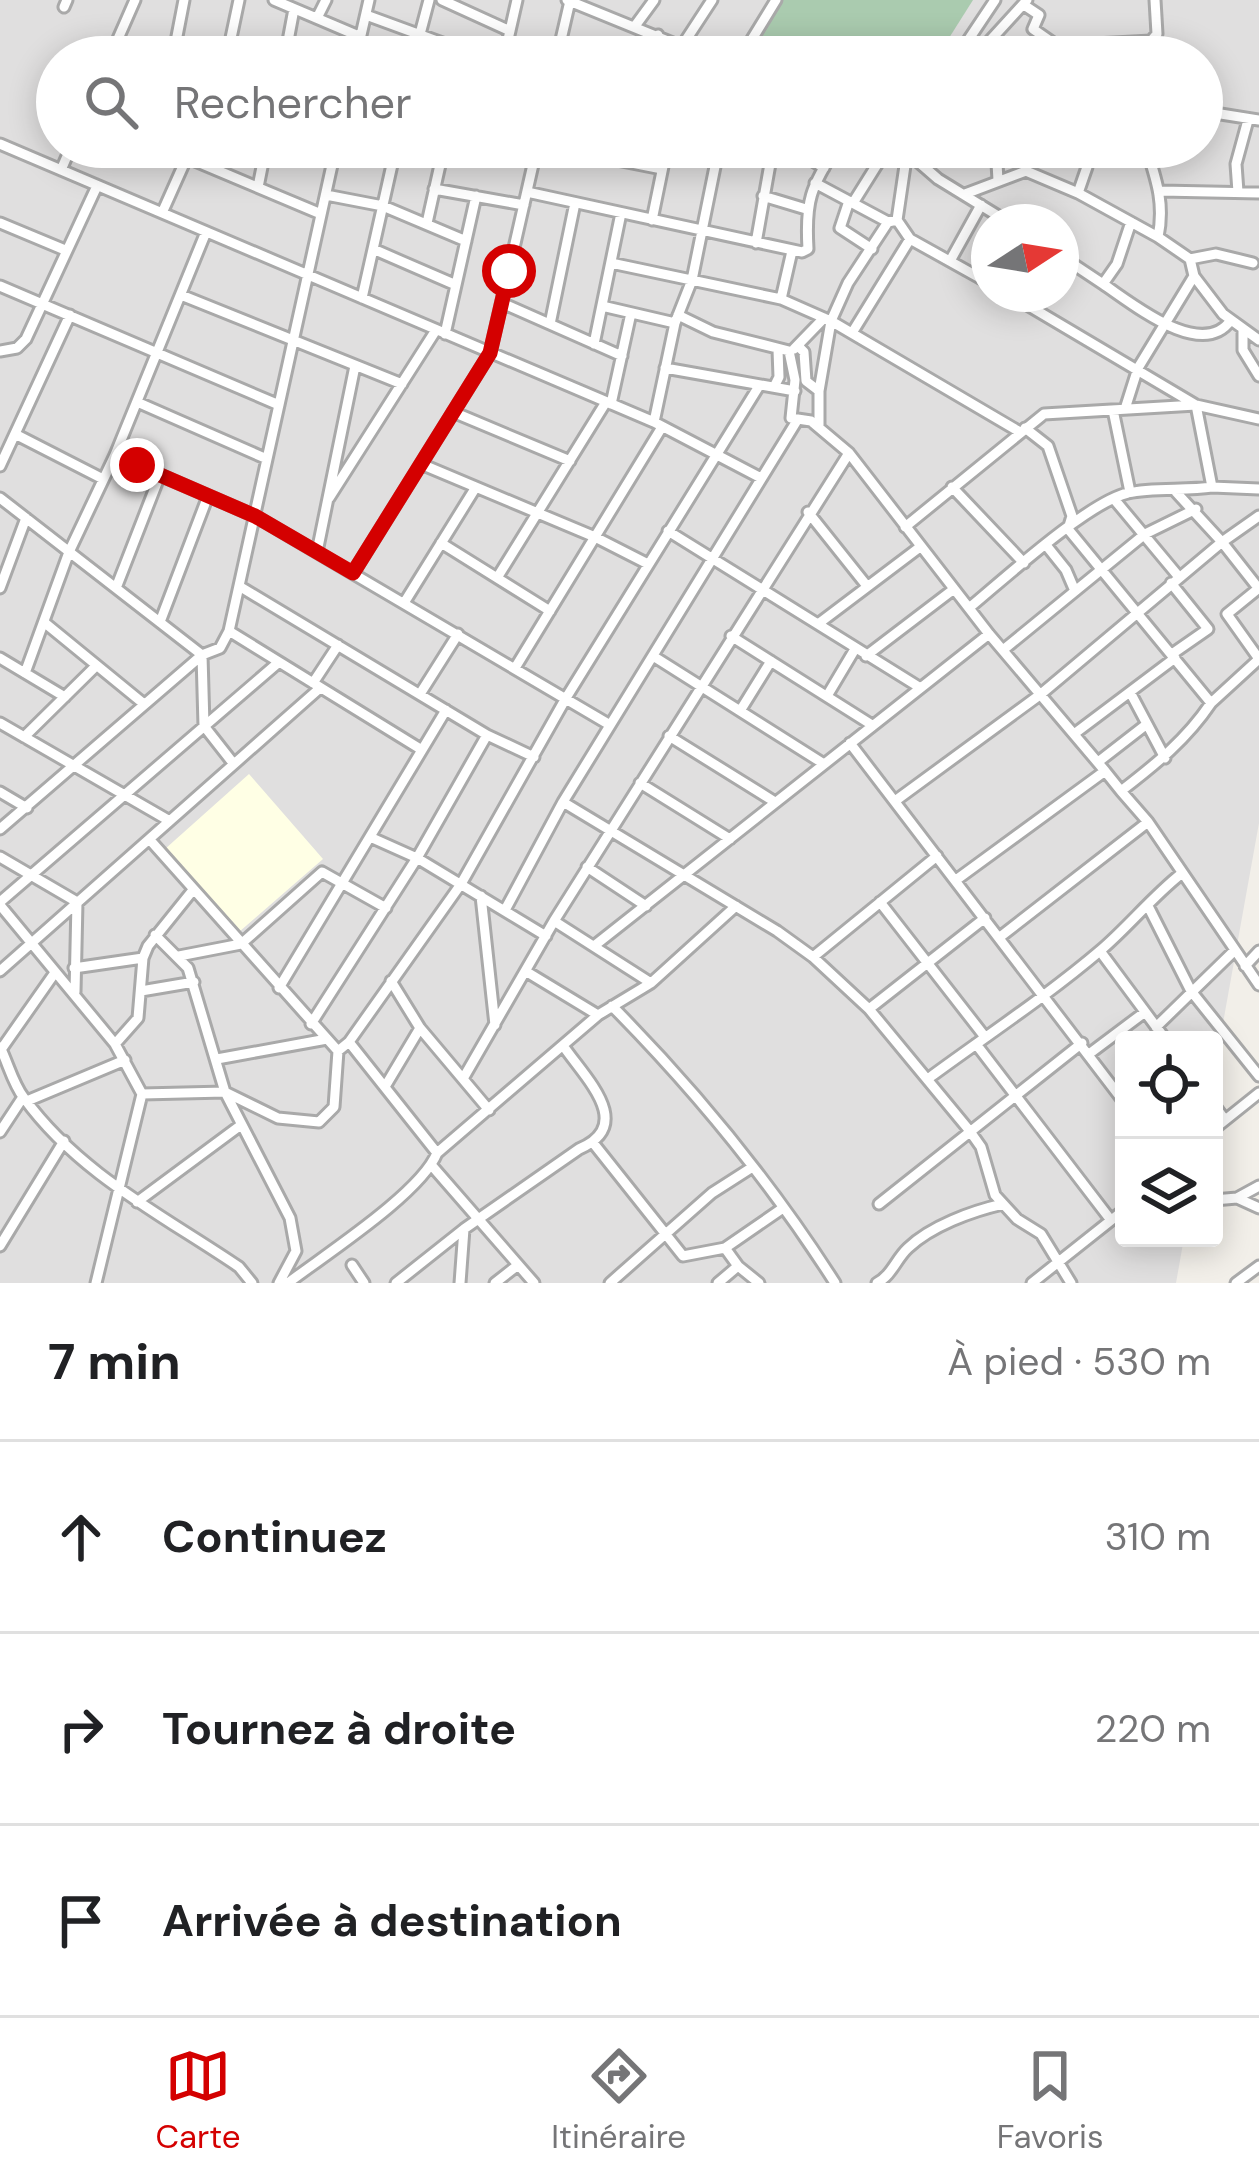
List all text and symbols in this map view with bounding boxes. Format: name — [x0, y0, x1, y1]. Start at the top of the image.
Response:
search box — [36, 36, 1223, 168]
icon: search — [78, 69, 144, 135]
text: Rechercher — [174, 73, 412, 132]
north arrow — [971, 204, 1079, 312]
route start — [482, 244, 536, 298]
route end — [110, 438, 164, 492]
map controls — [1115, 1031, 1223, 1247]
button: locate — [1115, 1031, 1223, 1139]
button: layers — [1115, 1139, 1223, 1247]
text: 7 min — [48, 1328, 181, 1395]
text: À pied · 530 m — [947, 1336, 1211, 1387]
icon: ahead — [48, 1504, 114, 1570]
text: Continuez — [162, 1507, 387, 1566]
text: 310 m — [1105, 1511, 1211, 1562]
icon: right — [48, 1696, 114, 1762]
text: Tournez à droite — [162, 1699, 516, 1758]
text: 220 m — [1095, 1703, 1211, 1754]
icon: arrive — [48, 1888, 114, 1954]
text: Arrivée à destination — [162, 1891, 622, 1950]
tab: Carte — [155, 2043, 240, 2158]
tab: Itinéraire — [551, 2043, 686, 2158]
tab: Favoris — [997, 2043, 1104, 2158]

